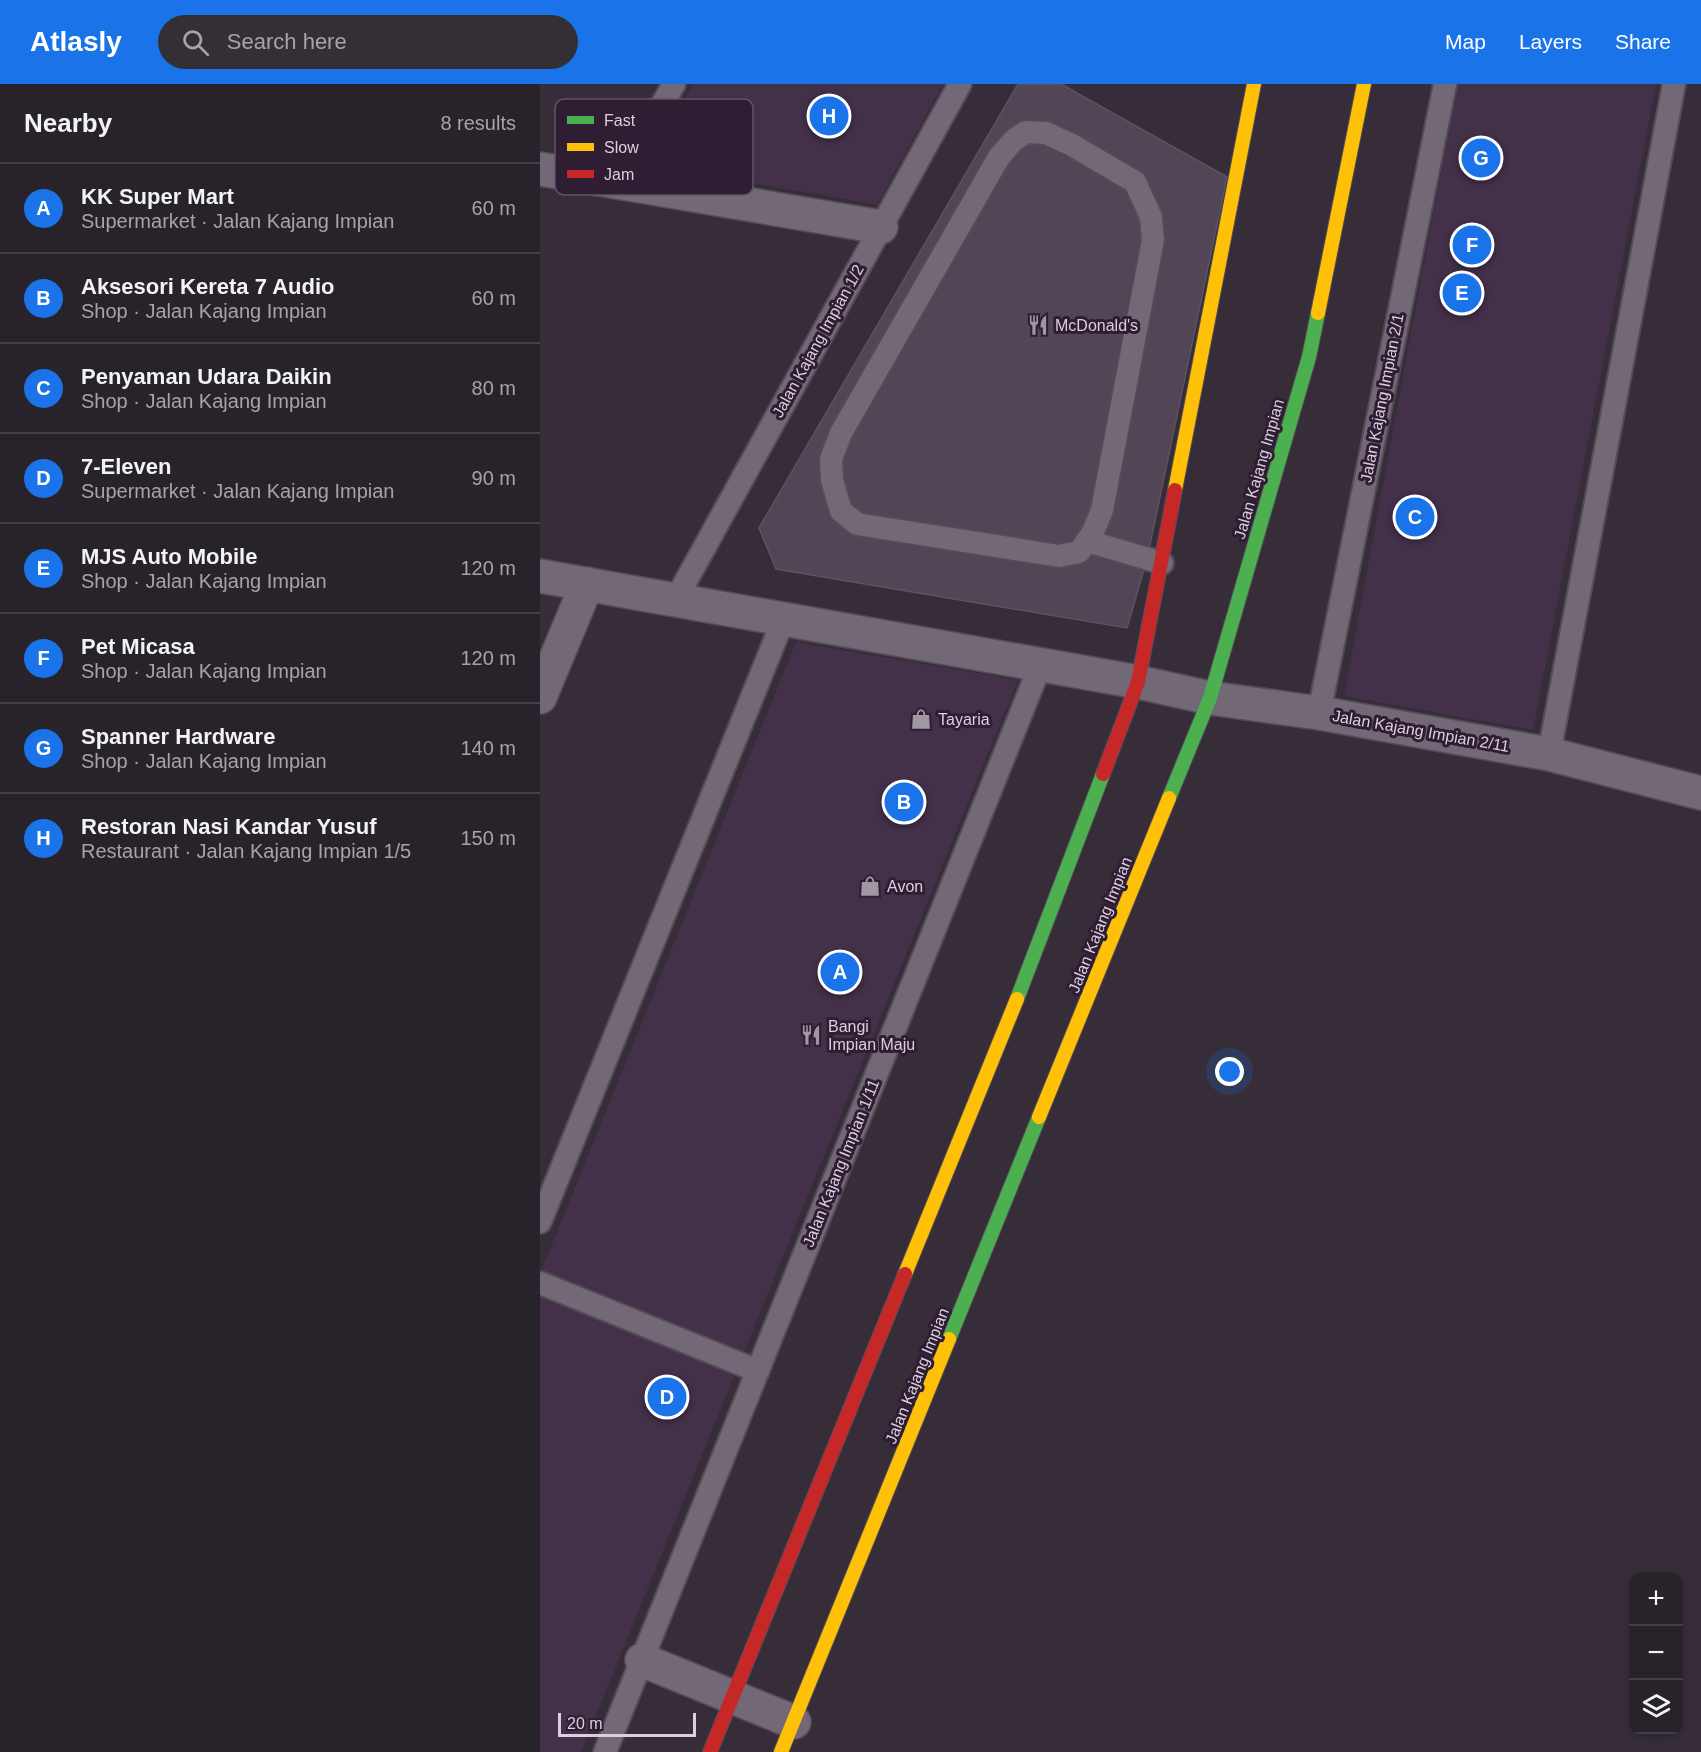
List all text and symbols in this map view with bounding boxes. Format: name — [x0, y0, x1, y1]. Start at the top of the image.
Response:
search box — [158, 15, 578, 69]
text: Atlasly — [30, 26, 122, 57]
icon: search — [179, 26, 212, 59]
text: Search here — [227, 29, 347, 54]
text: Map — [1445, 30, 1486, 53]
text: Layers — [1519, 30, 1582, 53]
text: Share — [1615, 30, 1671, 53]
pin: H — [810, 93, 848, 138]
legend — [555, 99, 753, 195]
text: Nearby — [24, 108, 112, 138]
text: 8 results — [440, 112, 516, 134]
text: Fast — [604, 112, 636, 129]
pin: G — [1462, 136, 1500, 181]
text: Slow — [604, 139, 639, 156]
text: Jam — [604, 166, 634, 183]
text: KK Super Mart — [81, 184, 234, 209]
text: A — [36, 197, 51, 219]
text: 60 m — [472, 197, 516, 219]
text: Supermarket · Jalan Kajang Impian — [81, 210, 395, 232]
pin: F — [1452, 222, 1492, 268]
street label: Jalan Kajang Impian 1/2 — [769, 262, 867, 420]
pin: E — [1442, 270, 1482, 316]
text: Aksesori Kereta 7 Audio — [81, 274, 335, 299]
text: B — [36, 287, 51, 309]
text: 60 m — [472, 287, 516, 309]
text: Shop · Jalan Kajang Impian — [81, 300, 327, 322]
street label: Jalan Kajang Impian 2/1 — [1357, 312, 1407, 484]
restaurant icon: McDonald's — [1026, 313, 1050, 337]
place label: McDonald's — [1055, 317, 1138, 334]
text: Penyaman Udara Daikin — [81, 364, 332, 389]
text: C — [36, 377, 51, 399]
text: 80 m — [472, 377, 516, 399]
text: Shop · Jalan Kajang Impian — [81, 390, 327, 412]
street label: Jalan Kajang Impian — [1231, 397, 1287, 541]
text: 7-Eleven — [81, 454, 172, 479]
text: D — [36, 467, 51, 489]
text: 90 m — [472, 467, 516, 489]
text: Supermarket · Jalan Kajang Impian — [81, 480, 395, 502]
pin: C — [1396, 494, 1434, 540]
text: MJS Auto Mobile — [81, 544, 257, 569]
text: E — [37, 557, 50, 579]
text: 120 m — [460, 557, 516, 579]
text: Shop · Jalan Kajang Impian — [81, 570, 327, 592]
text: Pet Micasa — [81, 634, 195, 659]
text: F — [37, 647, 50, 669]
text: 120 m — [460, 647, 516, 669]
text: Shop · Jalan Kajang Impian — [81, 660, 327, 682]
shop icon: Tayaria — [909, 707, 933, 731]
street label: Jalan Kajang Impian 2/11 — [1331, 707, 1511, 755]
place label: Tayaria — [938, 711, 990, 728]
text: Spanner Hardware — [81, 724, 275, 749]
text: G — [36, 737, 51, 759]
text: 140 m — [460, 737, 516, 759]
text: Shop · Jalan Kajang Impian — [81, 750, 327, 772]
pin: B — [884, 780, 924, 824]
text: Restoran Nasi Kandar Yusuf — [81, 814, 376, 839]
text: H — [36, 827, 51, 849]
text: 150 m — [460, 827, 516, 849]
text: Restaurant · Jalan Kajang Impian 1/5 — [81, 840, 411, 862]
street label: Jalan Kajang Impian — [1065, 855, 1135, 995]
shop icon: Avon — [858, 874, 882, 898]
place label: Avon — [887, 878, 923, 895]
pin: A — [820, 950, 860, 994]
place label: Bangi Impian Maju — [828, 1018, 915, 1053]
restaurant icon: Bangi Impian Maju — [799, 1023, 823, 1047]
your location — [1215, 1057, 1244, 1086]
street label: Jalan Kajang Impian 1/11 — [800, 1077, 883, 1249]
street label: Jalan Kajang Impian — [882, 1306, 952, 1446]
pin: D — [648, 1374, 686, 1420]
map controls — [1629, 1572, 1683, 1734]
button: + — [1629, 1572, 1683, 1626]
button: − — [1629, 1626, 1683, 1680]
button: layers — [1629, 1680, 1683, 1734]
scale bar — [558, 1710, 696, 1738]
text: 20 m — [567, 1715, 603, 1732]

